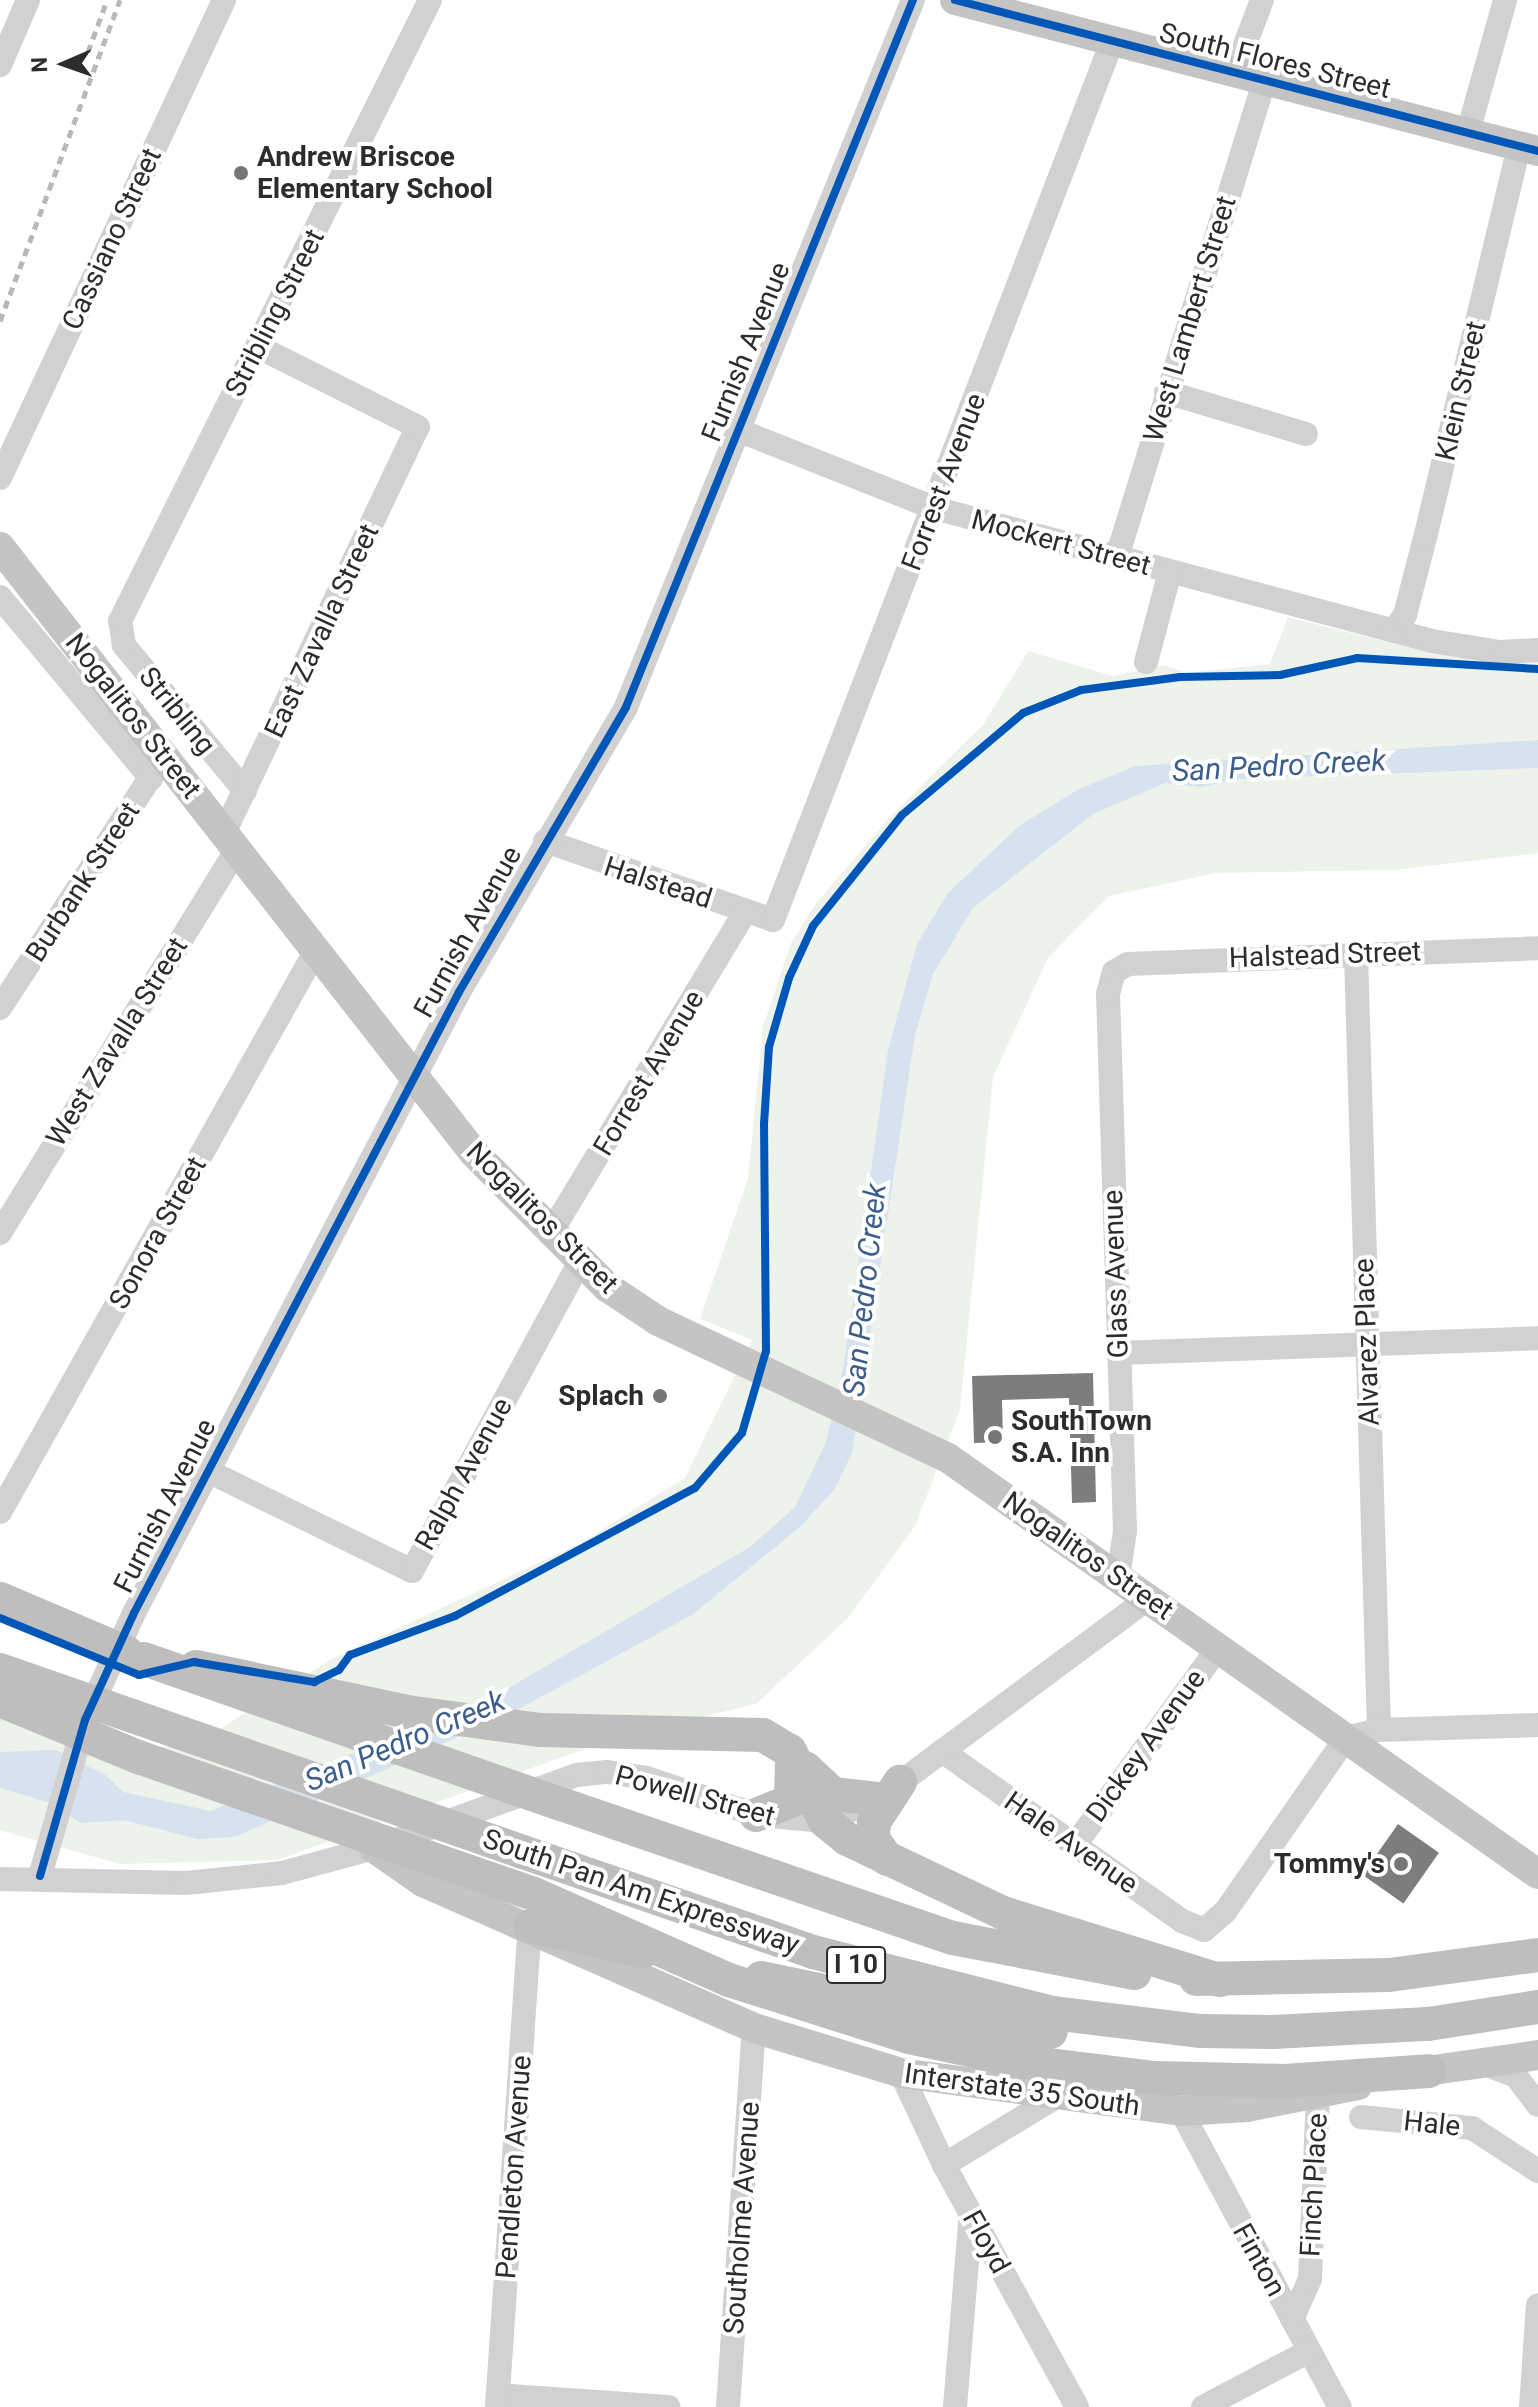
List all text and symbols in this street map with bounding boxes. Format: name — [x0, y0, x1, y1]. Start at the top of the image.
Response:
street label: South Flores Street — [1156, 16, 1394, 106]
north arrow — [24, 24, 104, 104]
text: N — [27, 57, 52, 73]
place label: Andrew Briscoe Elementary School — [257, 140, 493, 206]
street label: Cassiano Street — [55, 143, 169, 335]
marker: Andrew Briscoe Elementary School — [232, 164, 250, 182]
street label: West Lambert Street — [1137, 192, 1243, 446]
street label: Stribling Street — [218, 224, 332, 402]
street label: Furnish Avenue — [695, 257, 797, 447]
street label: Klein Street — [1429, 318, 1493, 464]
street label: Forrest Avenue — [895, 389, 993, 575]
street label: Mockert Street — [968, 503, 1154, 583]
street label: East Zavalla Street — [258, 519, 386, 743]
street label: Nogalitos Street — [58, 627, 208, 805]
street label: Stribling — [132, 661, 222, 761]
water label: San Pedro Creek — [1171, 742, 1387, 790]
street label: Burbank Street — [19, 796, 147, 968]
street label: Furnish Avenue — [407, 840, 529, 1024]
street label: Halstead — [600, 850, 716, 916]
street label: West Zavalla Street — [39, 931, 195, 1153]
street label: Halstead Street — [1228, 935, 1422, 975]
street label: Forrest Avenue — [586, 984, 712, 1162]
street label: Nogalitos Street — [459, 1135, 625, 1301]
street label: Sonora Street — [102, 1151, 214, 1315]
water label: San Pedro Creek — [836, 1182, 894, 1398]
street label: Glass Avenue — [1096, 1189, 1136, 1359]
street label: Alvarez Place — [1347, 1258, 1387, 1426]
place label: Splach — [558, 1379, 644, 1413]
marker: Splach — [651, 1387, 669, 1405]
street label: Ralph Avenue — [408, 1392, 520, 1556]
place label: SouthTown S.A. Inn — [1011, 1404, 1152, 1470]
street label: Furnish Avenue — [107, 1413, 223, 1599]
marker: SouthTown S.A. Inn — [986, 1428, 1004, 1446]
street label: Nogalitos Street — [996, 1485, 1180, 1627]
street label: Dickey Avenue — [1079, 1663, 1213, 1829]
water label: San Pedro Creek — [299, 1683, 511, 1799]
street label: Powell Street — [612, 1759, 778, 1833]
street label: Hale Avenue — [998, 1785, 1144, 1901]
street label: South Pan Am Expressway — [478, 1822, 804, 1962]
place label: Tommy's — [1274, 1847, 1385, 1881]
marker: Tommy's — [1392, 1855, 1410, 1873]
road number: I 10 — [826, 1943, 886, 1987]
street label: Pendleton Avenue — [489, 2054, 539, 2280]
street label: Interstate 35 South — [902, 2057, 1142, 2123]
street label: Southolme Avenue — [717, 2100, 767, 2336]
street label: Hale — [1402, 2104, 1462, 2144]
street label: Finch Place — [1293, 2112, 1335, 2258]
street label: Floyd — [955, 2205, 1017, 2279]
street label: Finton — [1225, 2218, 1293, 2302]

